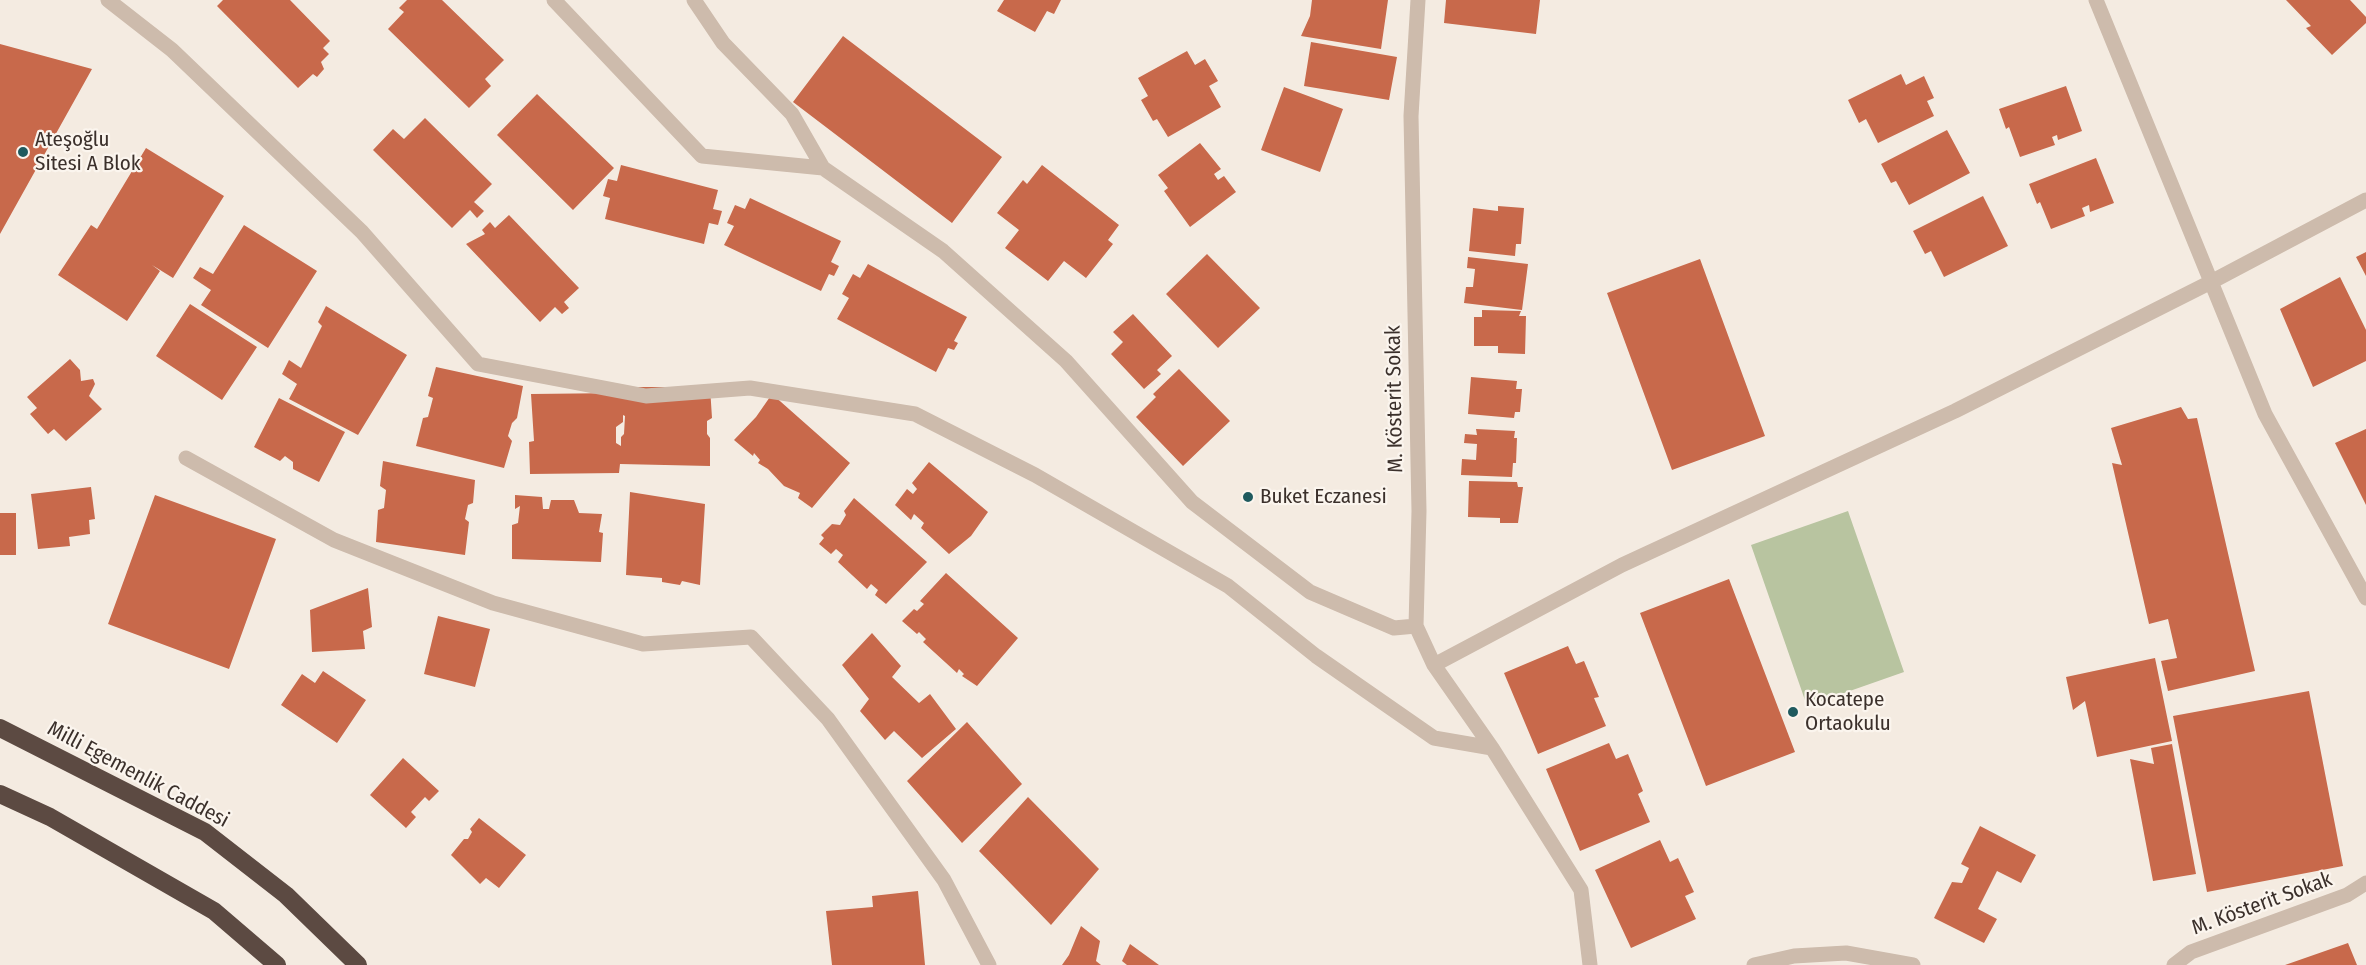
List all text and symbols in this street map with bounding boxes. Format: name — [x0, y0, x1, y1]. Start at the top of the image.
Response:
place label: Ateşoğlu Sitesi A Blok — [35, 127, 141, 177]
marker: Ateşoğlu Sitesi A Blok — [16, 145, 30, 159]
street label: M. Kösterit Sokak — [1381, 325, 1409, 473]
place label: Buket Eczanesi — [1260, 484, 1387, 510]
marker: Buket Eczanesi — [1241, 490, 1255, 504]
place label: Kocatepe Ortaokulu — [1805, 687, 1891, 737]
marker: Kocatepe Ortaokulu — [1786, 705, 1800, 719]
street label: Milli Egemenlik Caddesi — [43, 716, 233, 834]
street label: M. Kösterit Sokak — [2188, 867, 2336, 941]

